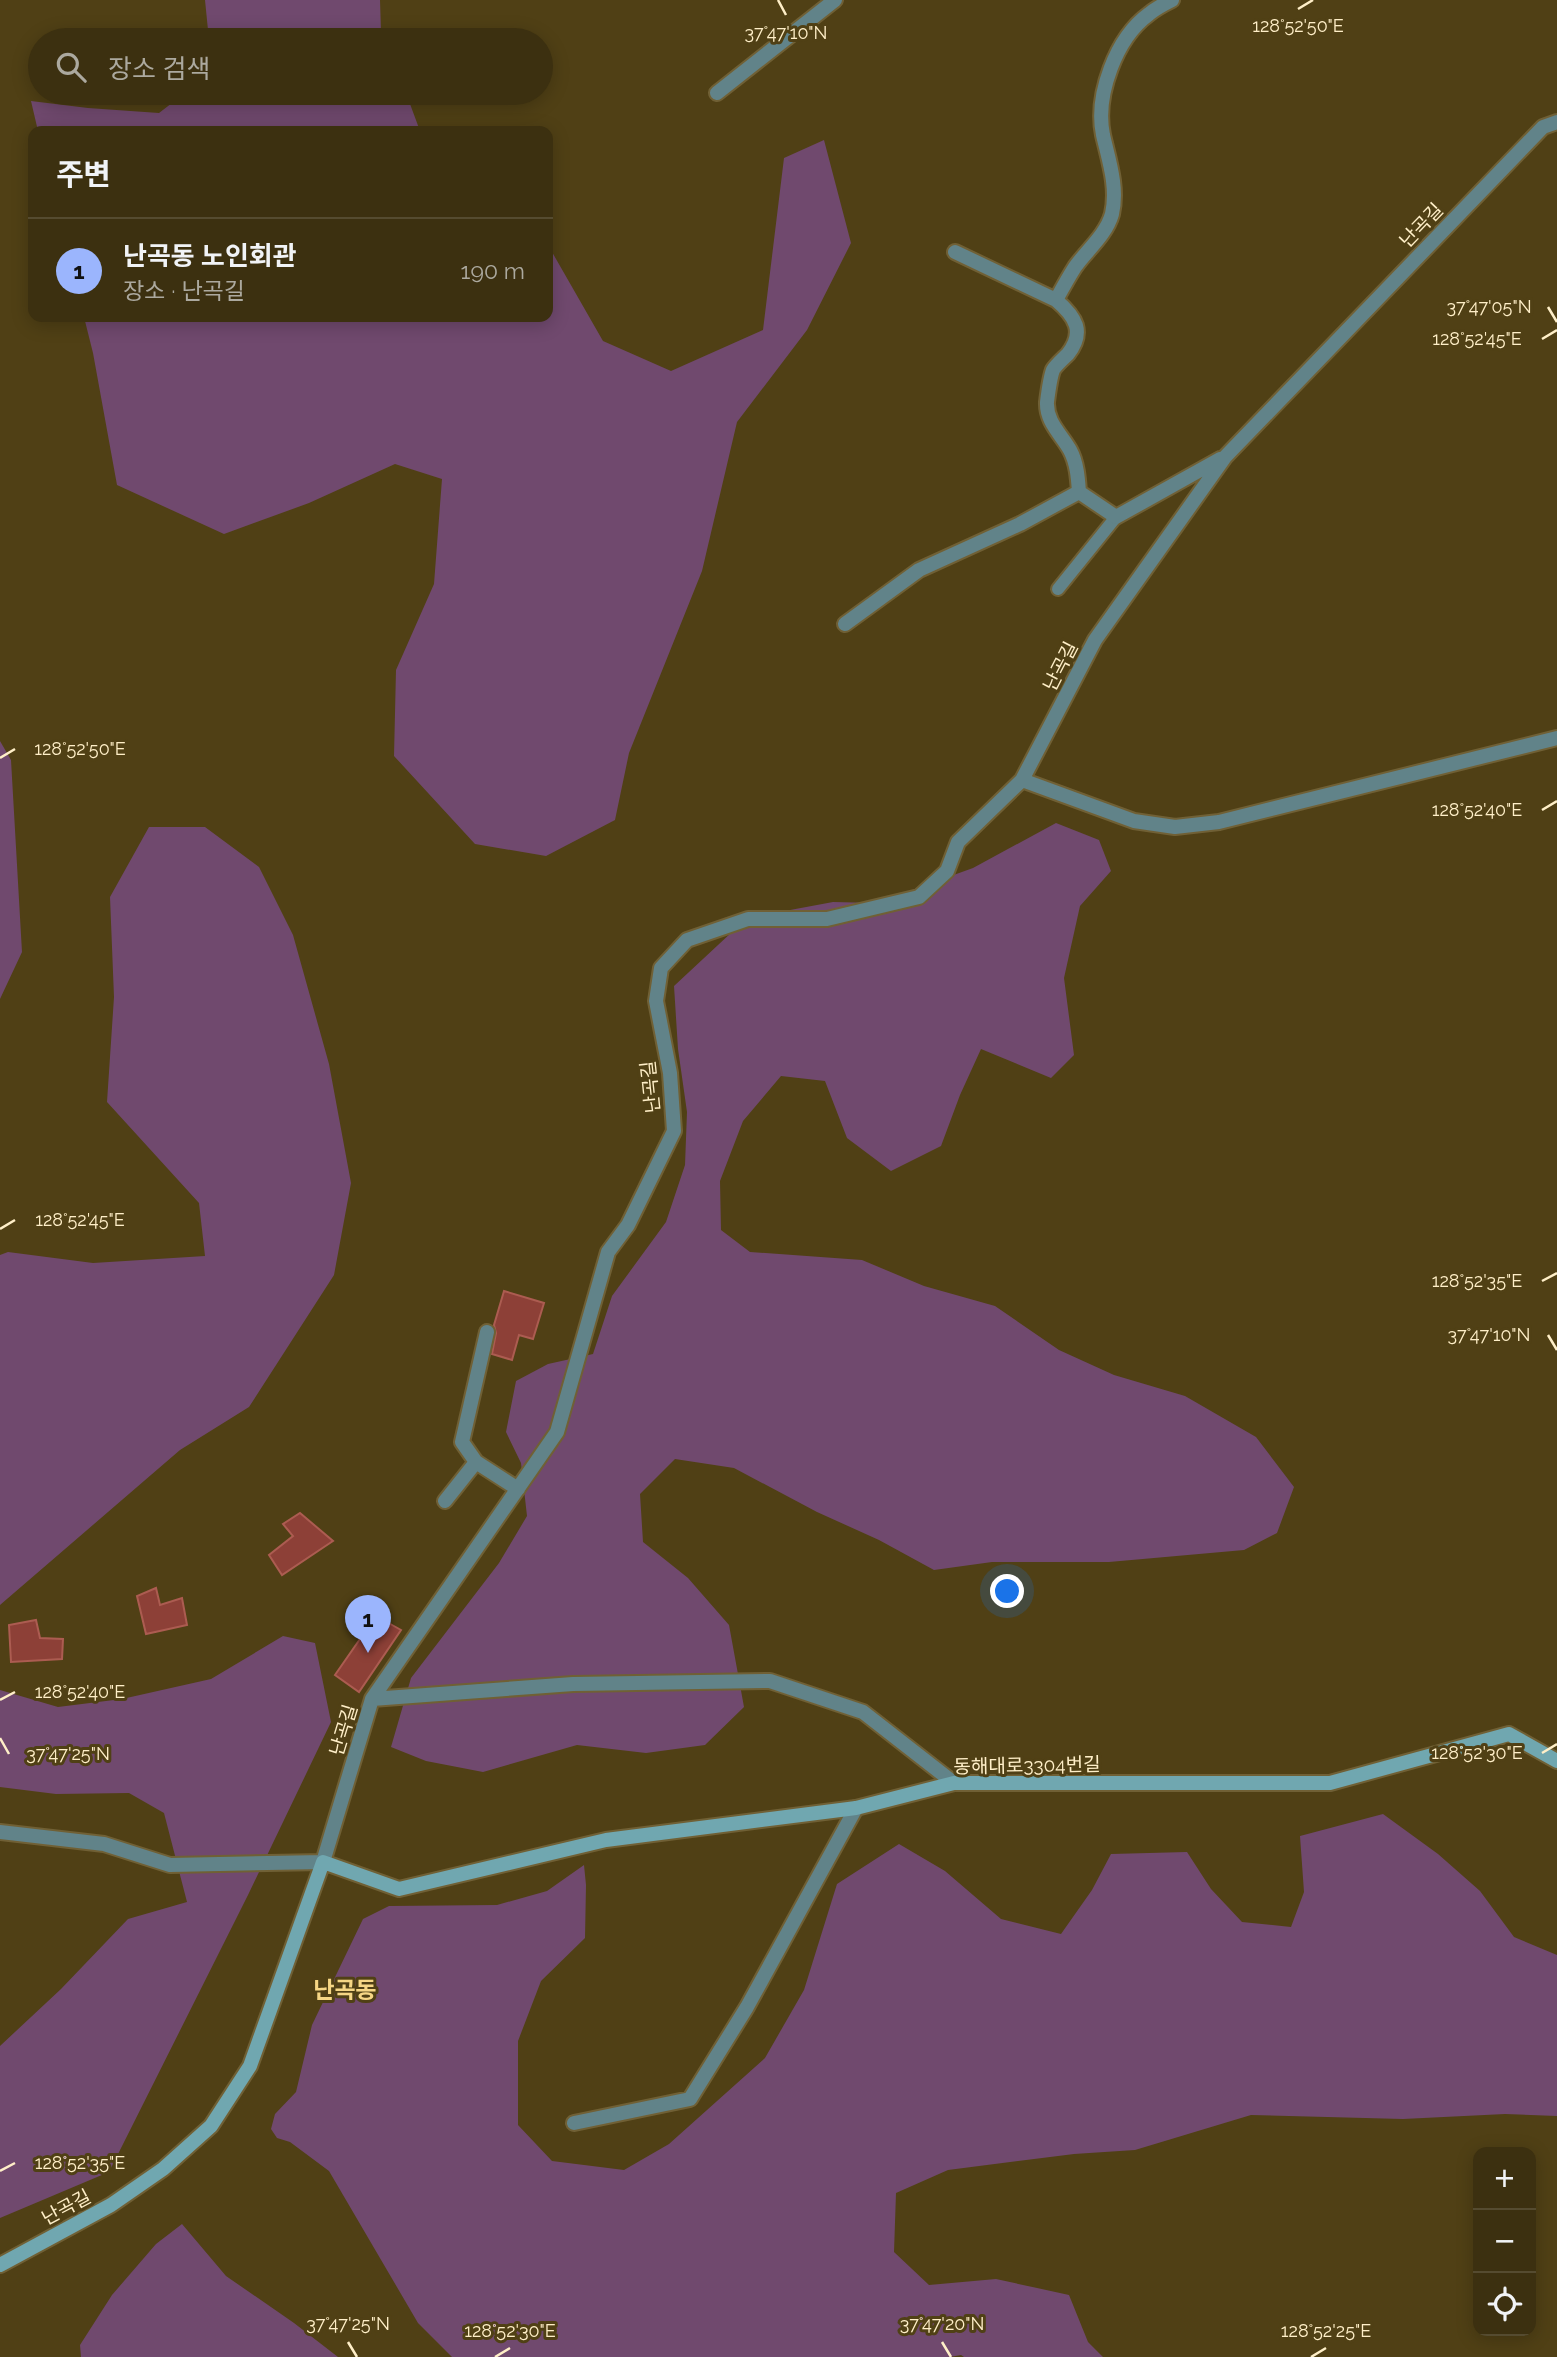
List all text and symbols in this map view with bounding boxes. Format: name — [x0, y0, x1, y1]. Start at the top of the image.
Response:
text: 128°52'50"E — [1252, 15, 1344, 36]
text: 37°47'10"N — [744, 22, 828, 43]
search box — [28, 28, 553, 105]
icon: search — [52, 48, 90, 86]
text: 장소 검색 — [108, 54, 210, 84]
text: 주변 — [56, 157, 111, 192]
street label: 난곡길 — [1395, 198, 1447, 252]
text: 난곡동 노인회관 — [123, 241, 297, 271]
text: 1 — [73, 257, 85, 284]
text: 190 m — [461, 257, 525, 284]
text: 장소 · 난곡길 — [123, 277, 245, 304]
text: 37°47'05"N — [1446, 296, 1532, 317]
text: 128°52'45"E — [1432, 328, 1522, 349]
street label: 난곡길 — [1038, 638, 1082, 694]
text: 128°52'50"E — [34, 738, 126, 759]
text: 128°52'40"E — [1432, 799, 1522, 820]
street label: 난곡길 — [636, 1060, 664, 1114]
text: 128°52'45"E — [35, 1209, 125, 1230]
text: 128°52'35"E — [1432, 1270, 1522, 1291]
text: 37°47'10"N — [1447, 1324, 1531, 1345]
your location — [990, 1574, 1024, 1608]
pin: 1 — [345, 1595, 391, 1653]
text: 128°52'40"E — [35, 1681, 125, 1702]
street label: 난곡길 — [325, 1702, 361, 1758]
text: 128°52'30"E — [1431, 1742, 1523, 1763]
text: 37°47'25"N — [26, 1743, 110, 1764]
street label: 동해대로3304번길 — [953, 1753, 1101, 1777]
district label: 난곡동 — [313, 1976, 377, 2003]
map controls — [1473, 2147, 1536, 2336]
button: + — [1473, 2147, 1536, 2210]
text: 128°52'35"E — [35, 2152, 125, 2173]
street label: 난곡길 — [38, 2185, 94, 2229]
button: − — [1473, 2210, 1536, 2273]
button: locate — [1473, 2273, 1536, 2336]
text: 37°47'25"N — [306, 2313, 390, 2334]
text: 37°47'20"N — [900, 2313, 984, 2334]
text: 128°52'30"E — [464, 2320, 556, 2341]
text: 128°52'25"E — [1281, 2320, 1371, 2341]

